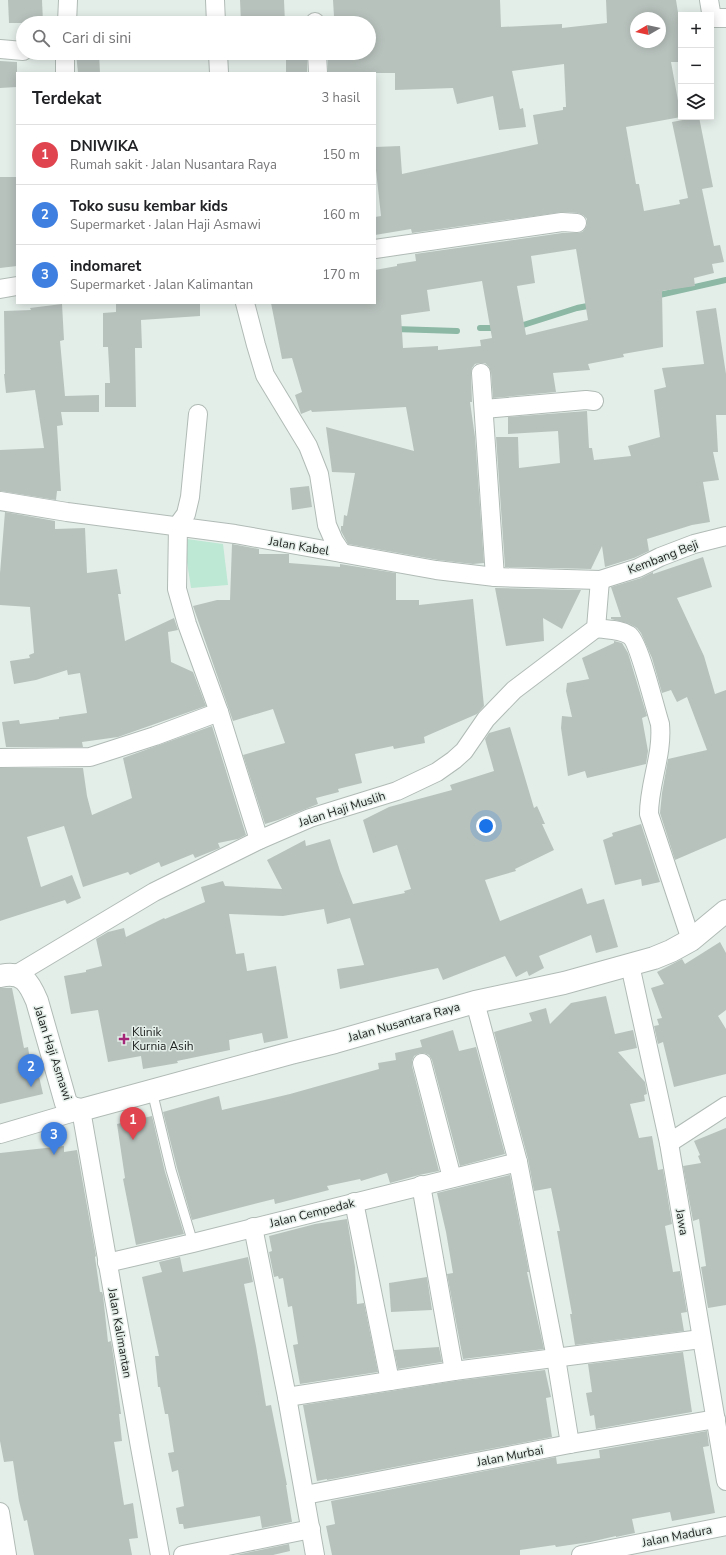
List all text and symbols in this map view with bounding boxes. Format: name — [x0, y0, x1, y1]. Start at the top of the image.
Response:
north arrow — [630, 12, 666, 48]
map controls — [678, 12, 714, 120]
button: + — [678, 12, 714, 48]
search box — [16, 16, 376, 60]
icon: search — [30, 27, 52, 49]
text: Cari di sini — [62, 28, 131, 48]
button: − — [678, 48, 714, 84]
button: layers — [678, 84, 714, 120]
text: Terdekat — [32, 87, 101, 110]
text: 3 hasil — [321, 89, 360, 107]
text: DNIWIKA — [70, 136, 139, 156]
text: 1 — [41, 146, 49, 164]
text: 150 m — [322, 146, 360, 164]
text: Rumah sakit · Jalan Nusantara Raya — [70, 156, 277, 174]
text: Toko susu kembar kids — [70, 196, 228, 216]
text: 2 — [41, 206, 49, 224]
text: 160 m — [322, 206, 360, 224]
text: Supermarket · Jalan Haji Asmawi — [70, 216, 261, 234]
text: indomaret — [70, 256, 141, 276]
text: 3 — [41, 266, 49, 284]
text: 170 m — [322, 266, 360, 284]
text: Supermarket · Jalan Kalimantan — [70, 276, 253, 294]
street label: Jalan Kabel — [267, 533, 331, 559]
street label: Kembang Beji — [625, 536, 701, 578]
street label: Jalan Haji Muslih — [296, 787, 387, 831]
your location — [476, 816, 496, 836]
street label: Jalan Nusantara Raya — [345, 998, 462, 1046]
street label: Jalan Haji Asmawi — [30, 1003, 76, 1102]
place label: Klinik Kurnia Asih — [132, 1024, 194, 1054]
marker: Klinik Kurnia Asih — [119, 1034, 129, 1044]
pin: 2 — [18, 1054, 44, 1087]
pin: 1 — [120, 1107, 146, 1140]
pin: 3 — [41, 1122, 67, 1155]
street label: Jalan Cempedak — [267, 1194, 357, 1232]
street label: Jawa — [672, 1207, 692, 1236]
street label: Jalan Kalimantan — [104, 1286, 136, 1379]
street label: Jalan Murbai — [474, 1442, 545, 1470]
street label: Jalan Madura — [640, 1521, 713, 1551]

